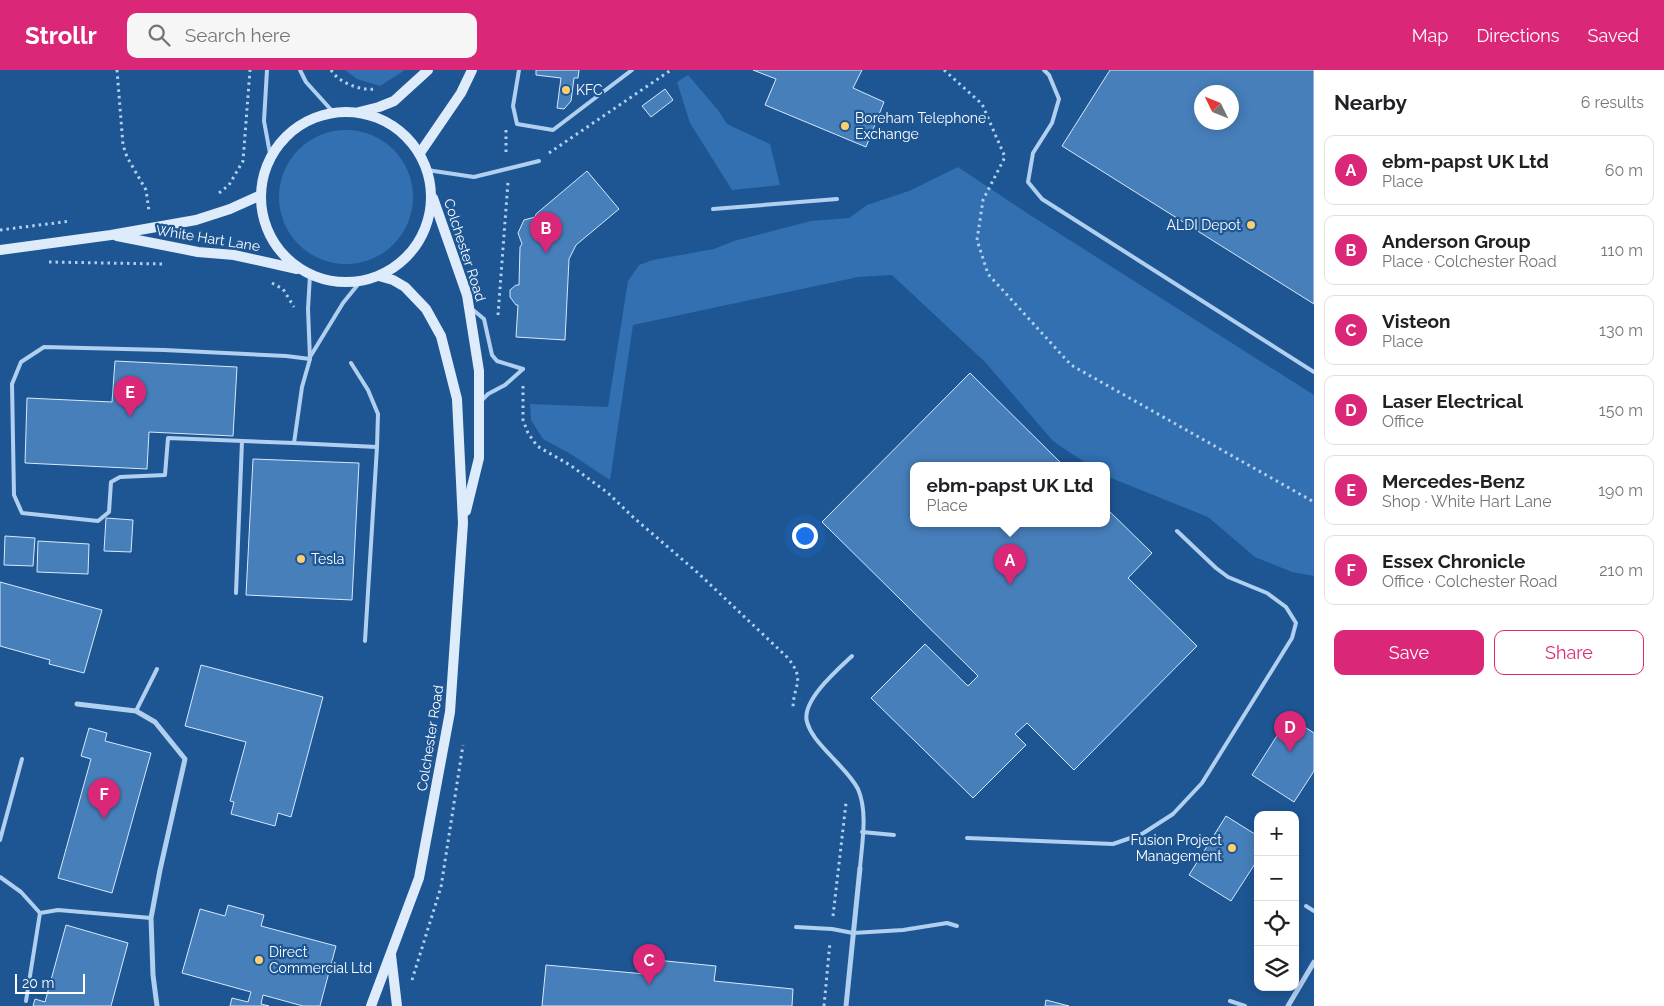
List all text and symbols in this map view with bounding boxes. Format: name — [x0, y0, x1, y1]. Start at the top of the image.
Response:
search box — [127, 13, 477, 58]
text: Strollr — [25, 21, 97, 50]
icon: search — [145, 21, 173, 49]
text: Search here — [185, 24, 290, 46]
text: Map — [1412, 25, 1448, 46]
text: Directions — [1476, 25, 1560, 46]
text: Saved — [1588, 25, 1639, 46]
place label: KFC — [576, 82, 603, 98]
marker: KFC — [560, 84, 572, 96]
north arrow — [1194, 85, 1239, 130]
text: Nearby — [1334, 90, 1407, 115]
text: 6 results — [1581, 93, 1644, 112]
place label: Boreham Telephone Exchange — [855, 110, 986, 142]
marker: Boreham Telephone Exchange — [839, 120, 851, 132]
text: ebm-papst UK Ltd — [1382, 150, 1549, 172]
text: A — [1346, 161, 1356, 180]
text: 60 m — [1605, 161, 1643, 180]
text: Place — [1382, 172, 1423, 191]
street label: Colchester Road — [441, 197, 489, 303]
pin: B — [530, 212, 562, 253]
place label: ALDI Depot — [1167, 217, 1241, 233]
marker: ALDI Depot — [1245, 219, 1257, 231]
street label: White Hart Lane — [155, 222, 261, 254]
text: Anderson Group — [1382, 230, 1530, 252]
text: B — [1346, 241, 1356, 260]
text: 110 m — [1601, 241, 1643, 260]
text: Place · Colchester Road — [1382, 252, 1557, 271]
text: Visteon — [1382, 310, 1451, 332]
text: C — [1346, 321, 1356, 340]
text: 130 m — [1599, 321, 1643, 340]
text: Place — [1382, 332, 1423, 351]
pin: E — [114, 376, 146, 417]
text: Laser Electrical — [1382, 390, 1523, 412]
text: D — [1345, 401, 1357, 420]
text: 150 m — [1599, 401, 1643, 420]
text: Office — [1382, 412, 1424, 431]
popup — [910, 462, 1110, 527]
text: Mercedes-Benz — [1382, 470, 1525, 492]
text: ebm-papst UK Ltd — [927, 474, 1093, 496]
text: E — [1346, 481, 1356, 500]
text: 190 m — [1598, 481, 1643, 500]
text: Shop · White Hart Lane — [1382, 492, 1552, 511]
text: Place — [927, 496, 968, 515]
your location — [792, 523, 818, 549]
pin: A — [994, 544, 1026, 585]
text: Essex Chronicle — [1382, 550, 1525, 572]
place label: Tesla — [311, 551, 344, 567]
marker: Tesla — [295, 553, 307, 565]
text: F — [1346, 561, 1356, 580]
text: 210 m — [1599, 561, 1643, 580]
text: Office · Colchester Road — [1382, 572, 1557, 591]
button: Save — [1334, 630, 1484, 675]
button: Share — [1494, 630, 1644, 675]
street label: Colchester Road — [414, 684, 446, 792]
pin: D — [1274, 711, 1306, 752]
pin: F — [88, 778, 120, 819]
map controls — [1254, 811, 1299, 991]
button: + — [1254, 811, 1299, 856]
place label: Fusion Project Management — [1131, 832, 1222, 864]
marker: Fusion Project Management — [1226, 842, 1238, 854]
button: − — [1254, 856, 1299, 901]
button: locate — [1254, 901, 1299, 946]
place label: Direct Commercial Ltd — [269, 944, 372, 976]
pin: C — [633, 944, 665, 985]
button: layers — [1254, 946, 1299, 991]
marker: Direct Commercial Ltd — [253, 954, 265, 966]
scale bar — [15, 971, 85, 994]
text: 20 m — [22, 975, 54, 991]

